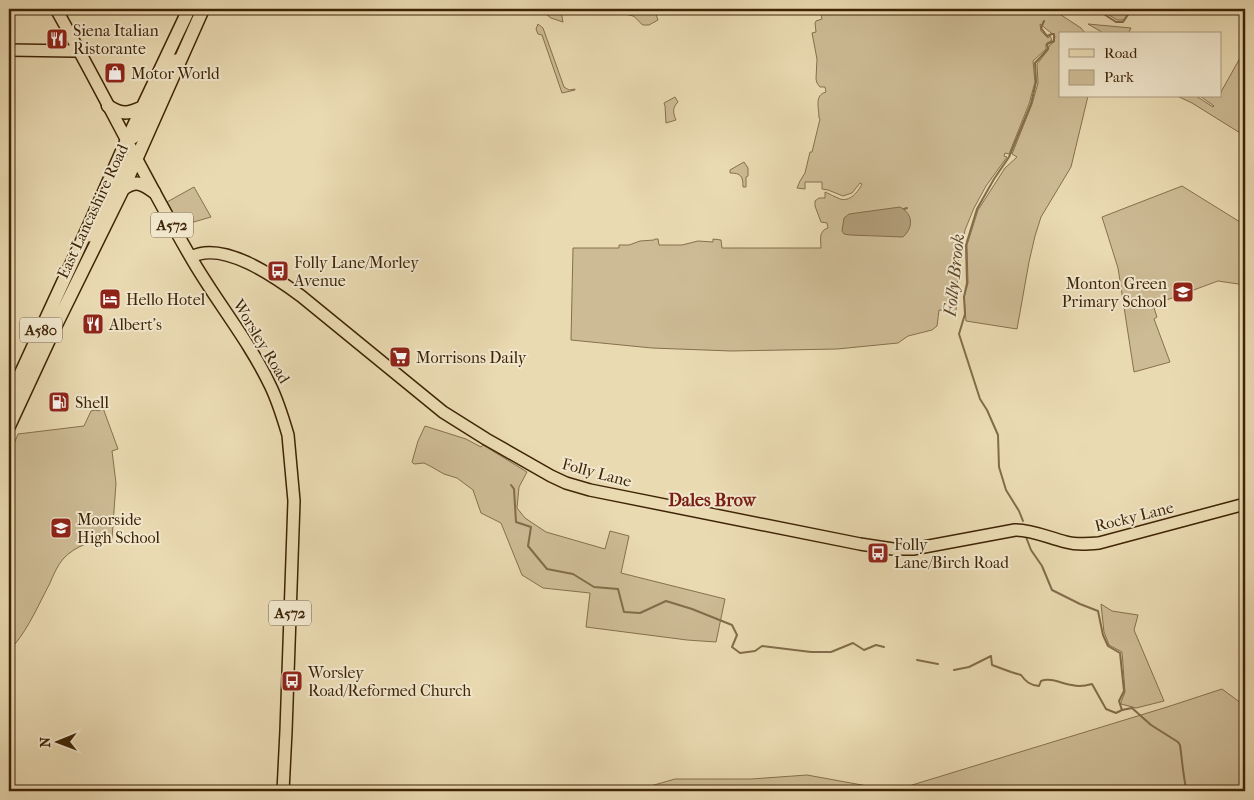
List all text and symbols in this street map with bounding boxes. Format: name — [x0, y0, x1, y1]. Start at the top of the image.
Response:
place label: Siena Italian Ristorante — [73, 21, 160, 58]
restaurant icon: Siena Italian Ristorante — [45, 27, 69, 51]
legend — [1059, 32, 1222, 98]
text: Road — [1104, 44, 1138, 62]
shop icon: Motor World — [103, 61, 127, 85]
place label: Motor World — [131, 64, 220, 83]
text: Park — [1104, 68, 1134, 86]
street label: East Lancashire Road — [53, 141, 132, 281]
road number: A572 — [151, 212, 193, 238]
water label: Folly Brook — [940, 233, 969, 319]
place label: Folly Lane/Morley Avenue — [293, 253, 419, 290]
bus stop icon: Folly Lane/Morley Avenue — [266, 259, 290, 283]
place label: Monton Green Primary School — [1062, 274, 1168, 311]
school or university icon: Monton Green Primary School — [1171, 280, 1195, 304]
hotel icon: Hello Hotel — [98, 287, 122, 311]
place label: Hello Hotel — [126, 290, 206, 309]
street label: Worsley Road — [228, 295, 294, 387]
restaurant icon: Albert's — [81, 312, 105, 336]
place label: Albert's — [108, 315, 162, 334]
road number: A580 — [20, 318, 62, 342]
supermarket icon: Morrisons Daily — [388, 345, 412, 369]
place label: Morrisons Daily — [416, 348, 527, 367]
fuel station icon: Shell — [47, 390, 71, 414]
place label: Shell — [75, 393, 109, 412]
street label: Folly Lane — [560, 454, 634, 491]
district label: Dales Brow — [668, 490, 757, 511]
street label: Rocky Lane — [1093, 497, 1176, 535]
place label: Moorside High School — [77, 510, 161, 547]
school or university icon: Moorside High School — [49, 516, 73, 540]
place label: Folly Lane/Birch Road — [894, 535, 1009, 572]
bus stop icon: Folly Lane/Birch Road — [866, 541, 890, 565]
road number: A572 — [269, 600, 311, 626]
place label: Worsley Road/Reformed Church — [307, 663, 471, 700]
bus stop icon: Worsley Road/Reformed Church — [280, 669, 304, 693]
north arrow — [32, 718, 82, 768]
text: N — [37, 736, 54, 748]

